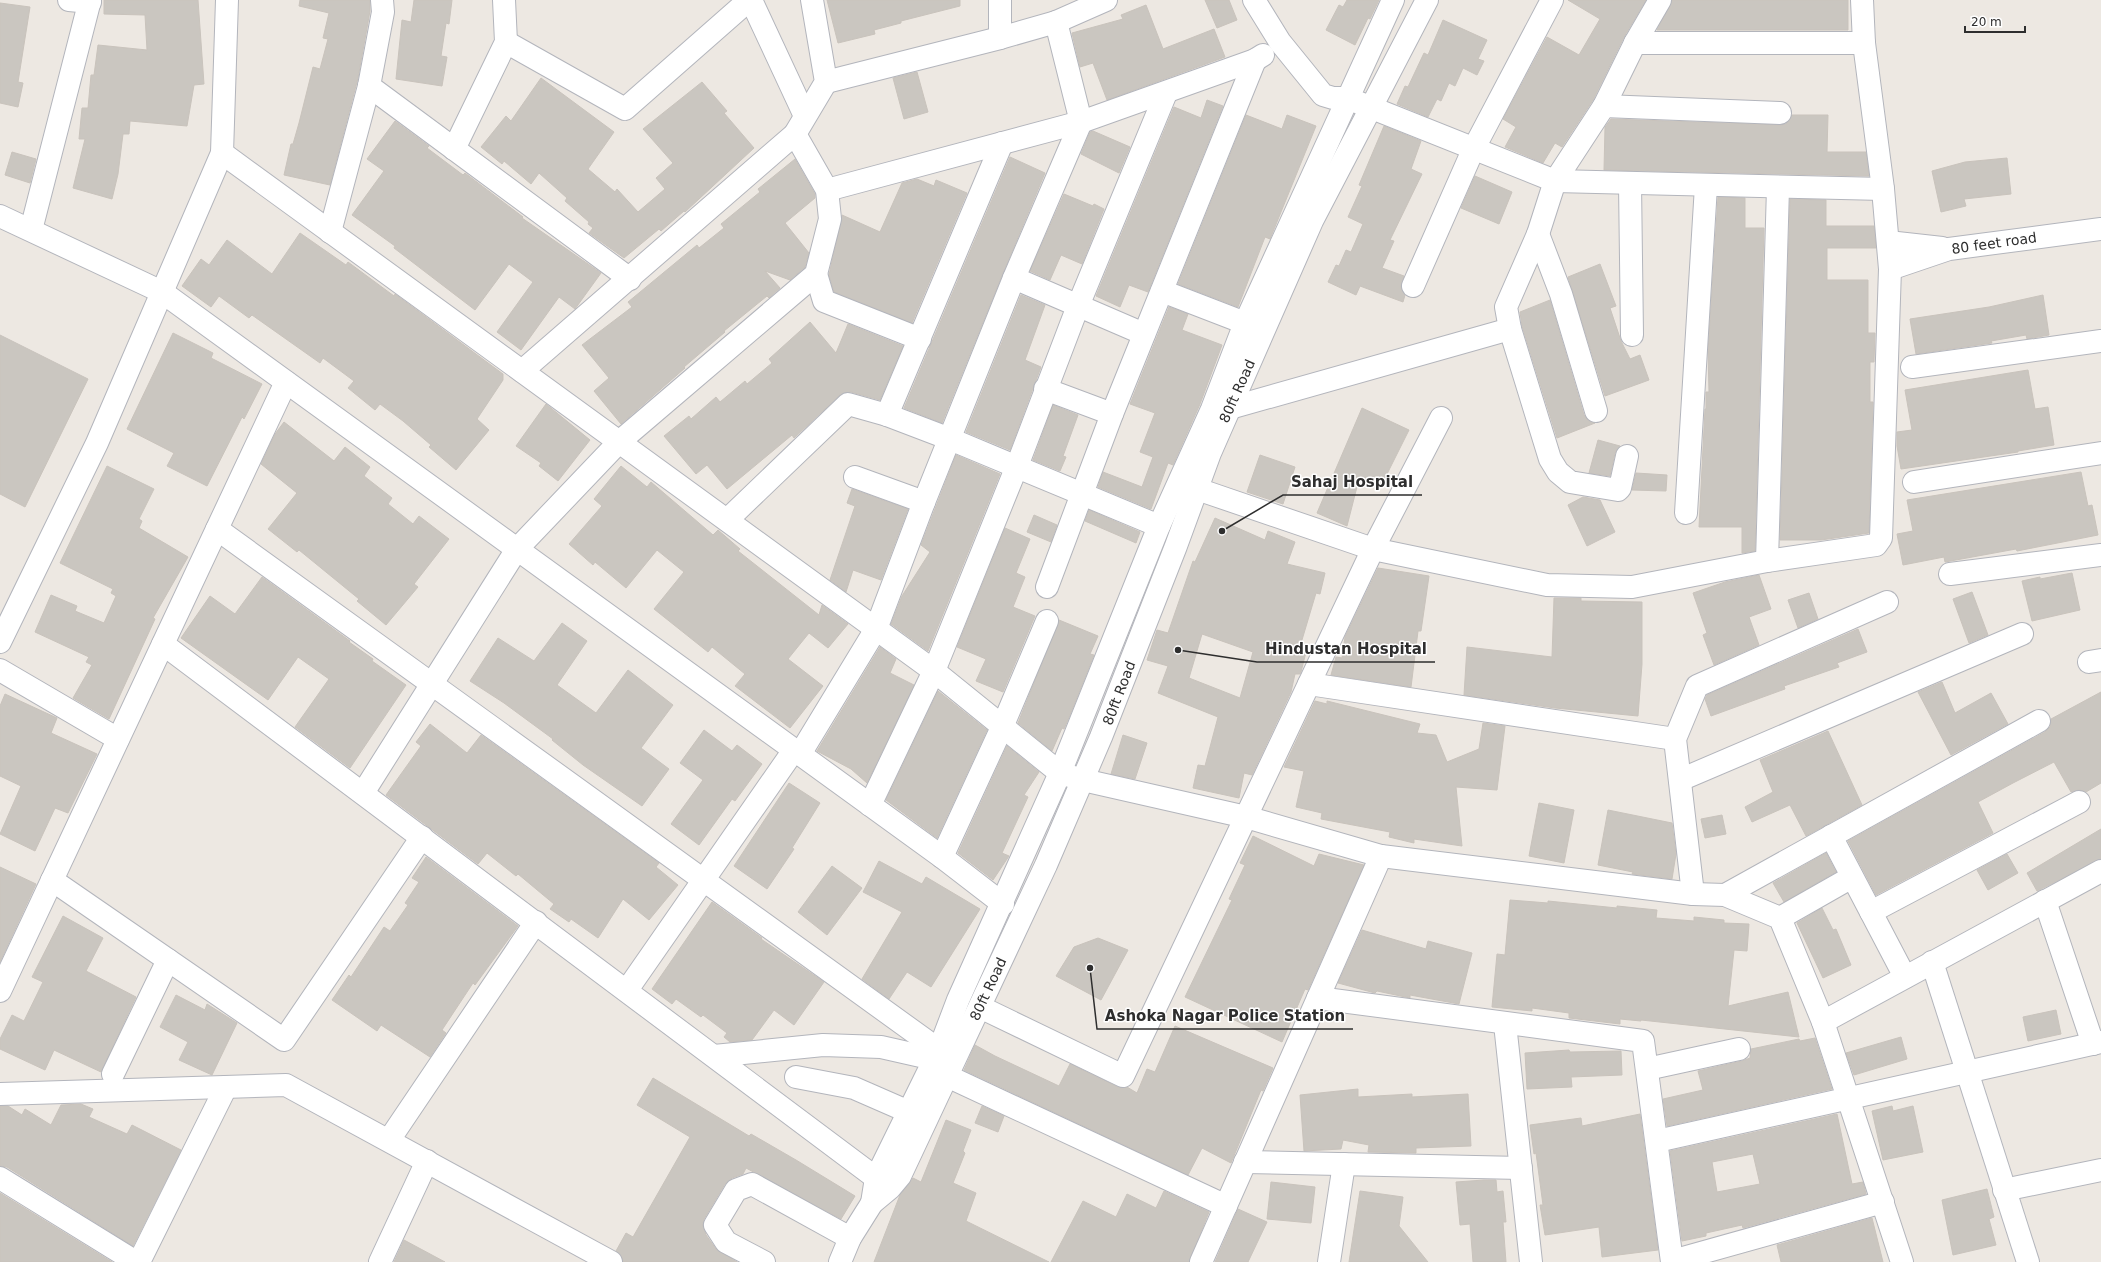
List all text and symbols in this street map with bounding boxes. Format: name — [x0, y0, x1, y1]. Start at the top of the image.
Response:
scale bar — [1965, 8, 2025, 34]
text: 20 m — [1971, 15, 2002, 29]
street label: 80 feet road — [1950, 229, 2038, 257]
street label: 80ft Road — [1216, 357, 1258, 425]
callout: Sahaj Hospital — [1283, 468, 1422, 495]
text: Sahaj Hospital — [1291, 473, 1413, 491]
callout: Hindustan Hospital — [1257, 635, 1435, 662]
text: Hindustan Hospital — [1265, 640, 1427, 658]
street label: 80ft Road — [1099, 659, 1139, 727]
street label: 80ft Road — [966, 955, 1010, 1023]
callout: Ashoka Nagar Police Station — [1097, 1002, 1353, 1029]
text: Ashoka Nagar Police Station — [1105, 1007, 1345, 1025]

